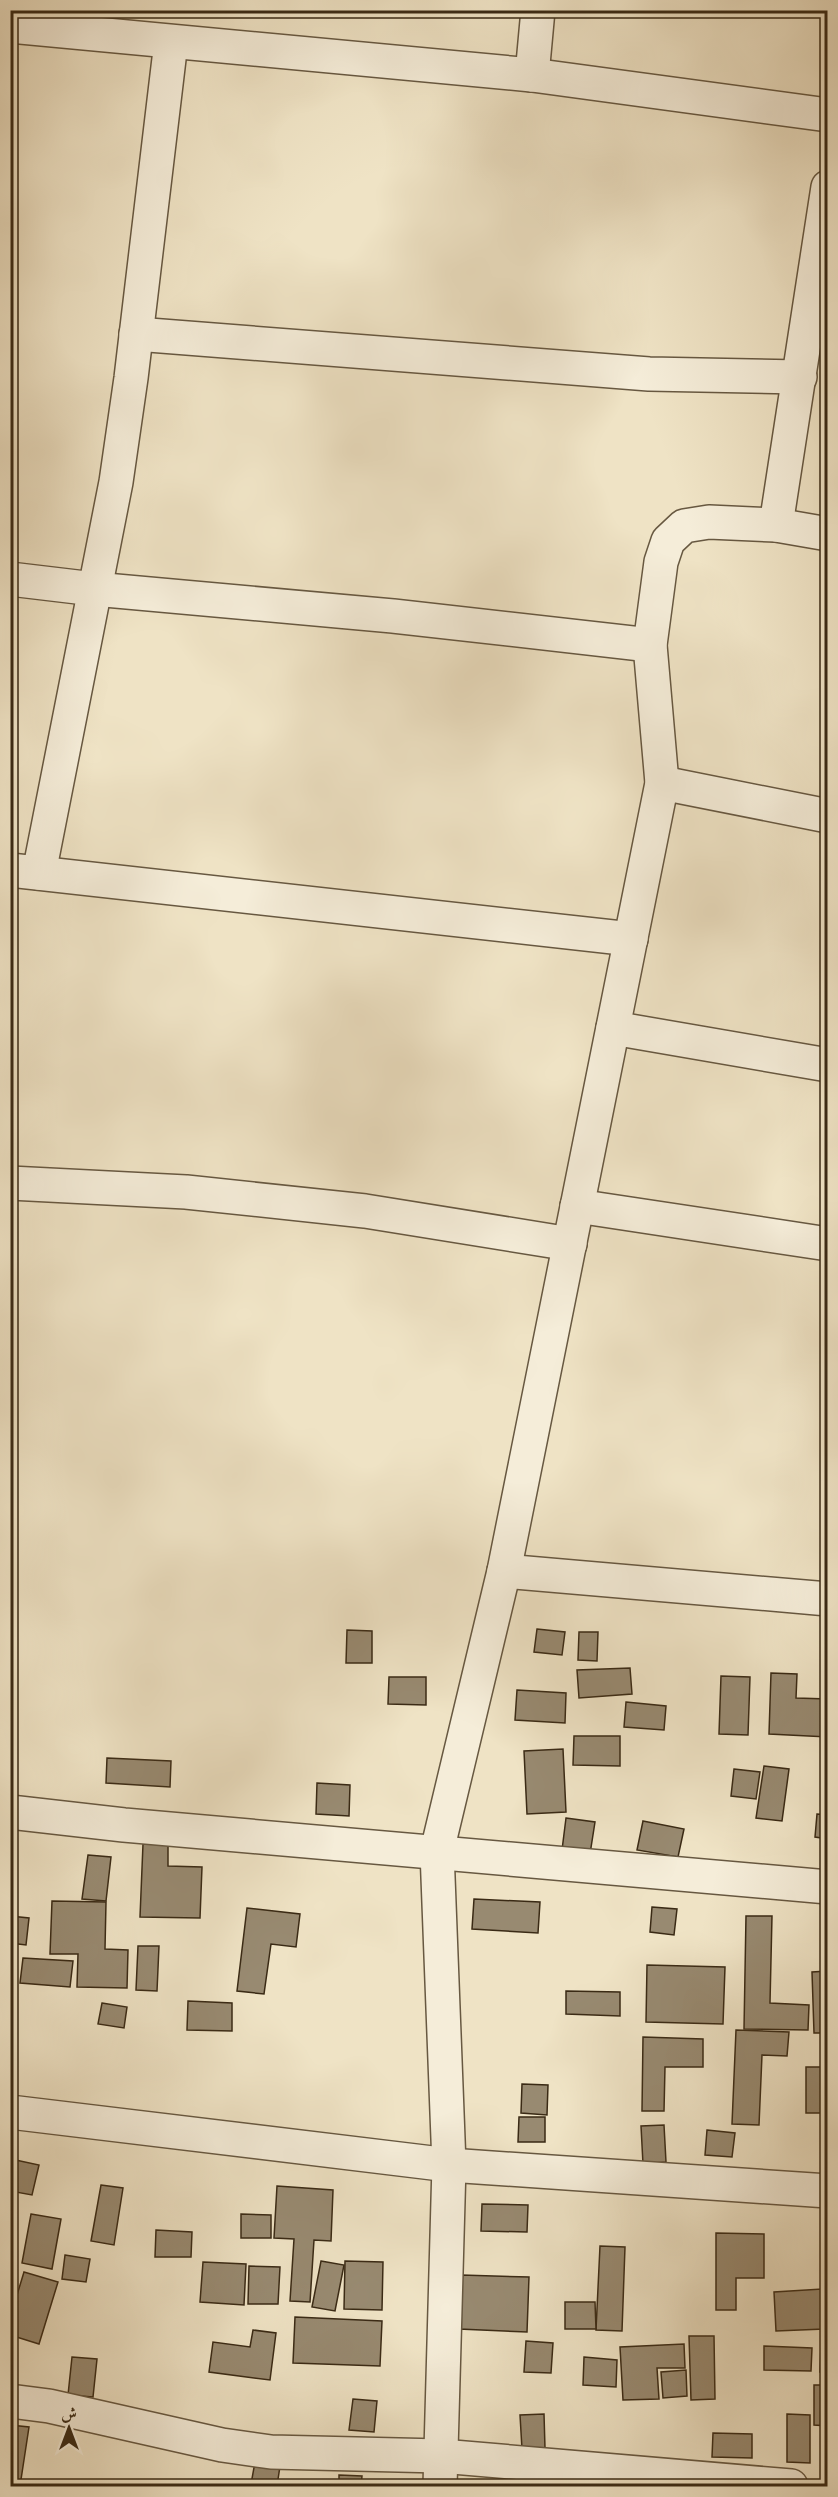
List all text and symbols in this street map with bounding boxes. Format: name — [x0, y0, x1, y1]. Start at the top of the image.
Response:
north arrow — [39, 2398, 99, 2458]
text: ش — [61, 2403, 77, 2424]

